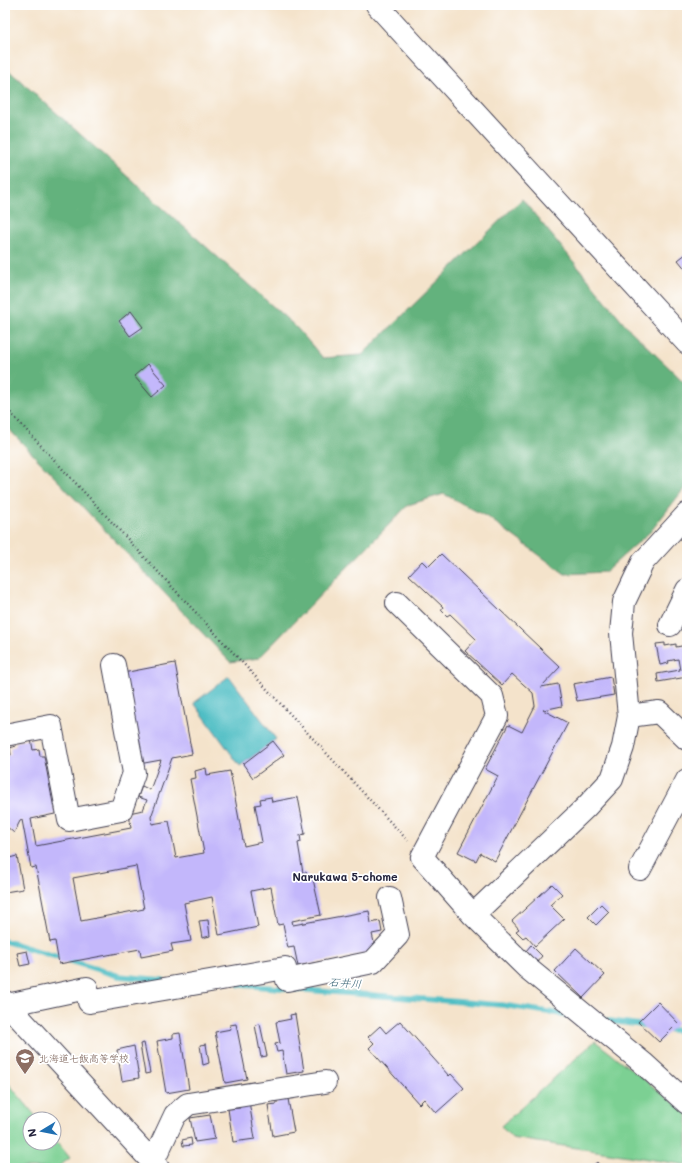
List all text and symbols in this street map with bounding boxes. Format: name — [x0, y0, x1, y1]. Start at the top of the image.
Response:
district label: Narukawa 5-chome — [292, 869, 398, 884]
water label: 石井川 — [328, 974, 362, 991]
school or university icon: 北海道七飯高等学校 — [14, 1047, 36, 1075]
place label: 北海道七飯高等学校 — [39, 1051, 129, 1065]
north arrow — [22, 1111, 62, 1151]
text: N — [24, 1127, 40, 1138]

